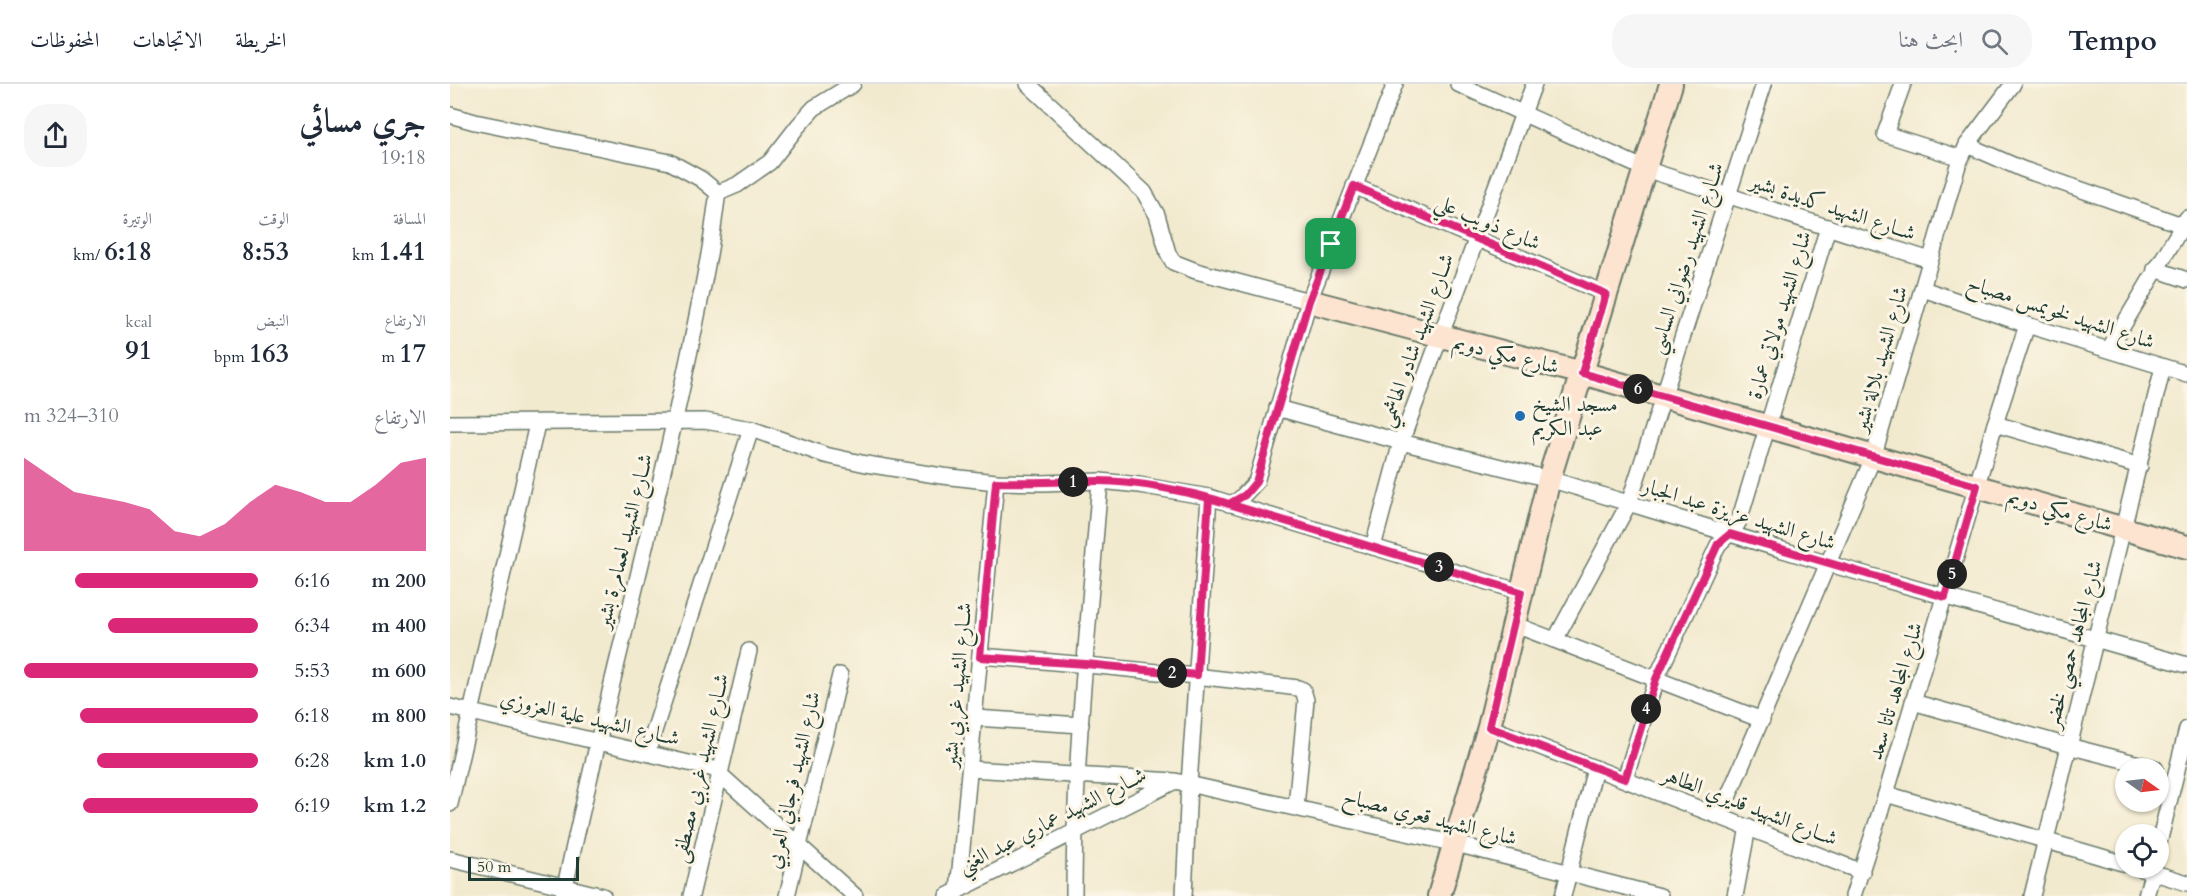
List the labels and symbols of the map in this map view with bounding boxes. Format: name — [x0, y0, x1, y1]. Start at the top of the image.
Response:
street label: شــارع الشهيد رضواني الساسي — [1642, 159, 1736, 359]
street label: شــارع الشهيد كديدة بشير — [1743, 166, 1919, 251]
street label: شارع ذويب علي — [1429, 187, 1545, 262]
pin — [1305, 218, 1356, 269]
street label: شارع الشهيد مولاتي عمارة — [1740, 228, 1822, 404]
street label: شــارع الشهيد شادو الهاشمي — [1372, 249, 1466, 433]
street label: شارع الشهيد لخويمس مصباح — [1962, 268, 2158, 360]
street label: شارع الشهيد بلالة بشير — [1845, 283, 1918, 438]
street label: شارع مكي دويم — [1449, 327, 1562, 386]
pin: 6 — [1623, 374, 1653, 404]
place label: مسجد الشيخ عبد الكريم — [1532, 390, 1618, 446]
marker: مسجد الشيخ عبد الكريم — [1513, 409, 1527, 423]
street label: شــارع الشهيد لعمامرة بشير — [588, 451, 663, 634]
pin: 1 — [1058, 467, 1088, 497]
street label: شارع الشهيد عزيزة عبد الجبار — [1636, 471, 1839, 561]
street label: شارع مكي دويم — [2003, 482, 2116, 543]
pin: 3 — [1424, 552, 1454, 582]
street label: شارع المجاهد حمصي لخضر — [2037, 557, 2115, 734]
pin: 5 — [1937, 559, 1967, 589]
street label: شــارع الشهيد غربي بشير — [936, 601, 982, 771]
street label: شارع المجاهد تاتا سعد — [1861, 619, 1933, 764]
pin: 2 — [1157, 658, 1187, 688]
street label: شــارع الشهيد غربي مصطفى — [665, 671, 739, 866]
street label: شــارع الشهيد علية العزوزي — [497, 684, 683, 756]
street label: شارع الشهيد فرجاني العربي — [759, 689, 831, 872]
pin: 4 — [1631, 694, 1661, 724]
north arrow — [2115, 758, 2169, 812]
street label: شــارع الشهيد قديري الطاهر — [1655, 759, 1842, 856]
street label: شــارع الشهيد عماري عبد الغني — [953, 760, 1154, 885]
street label: شارع الشهيد قعري مصباح — [1339, 782, 1520, 857]
scale bar — [468, 854, 579, 882]

